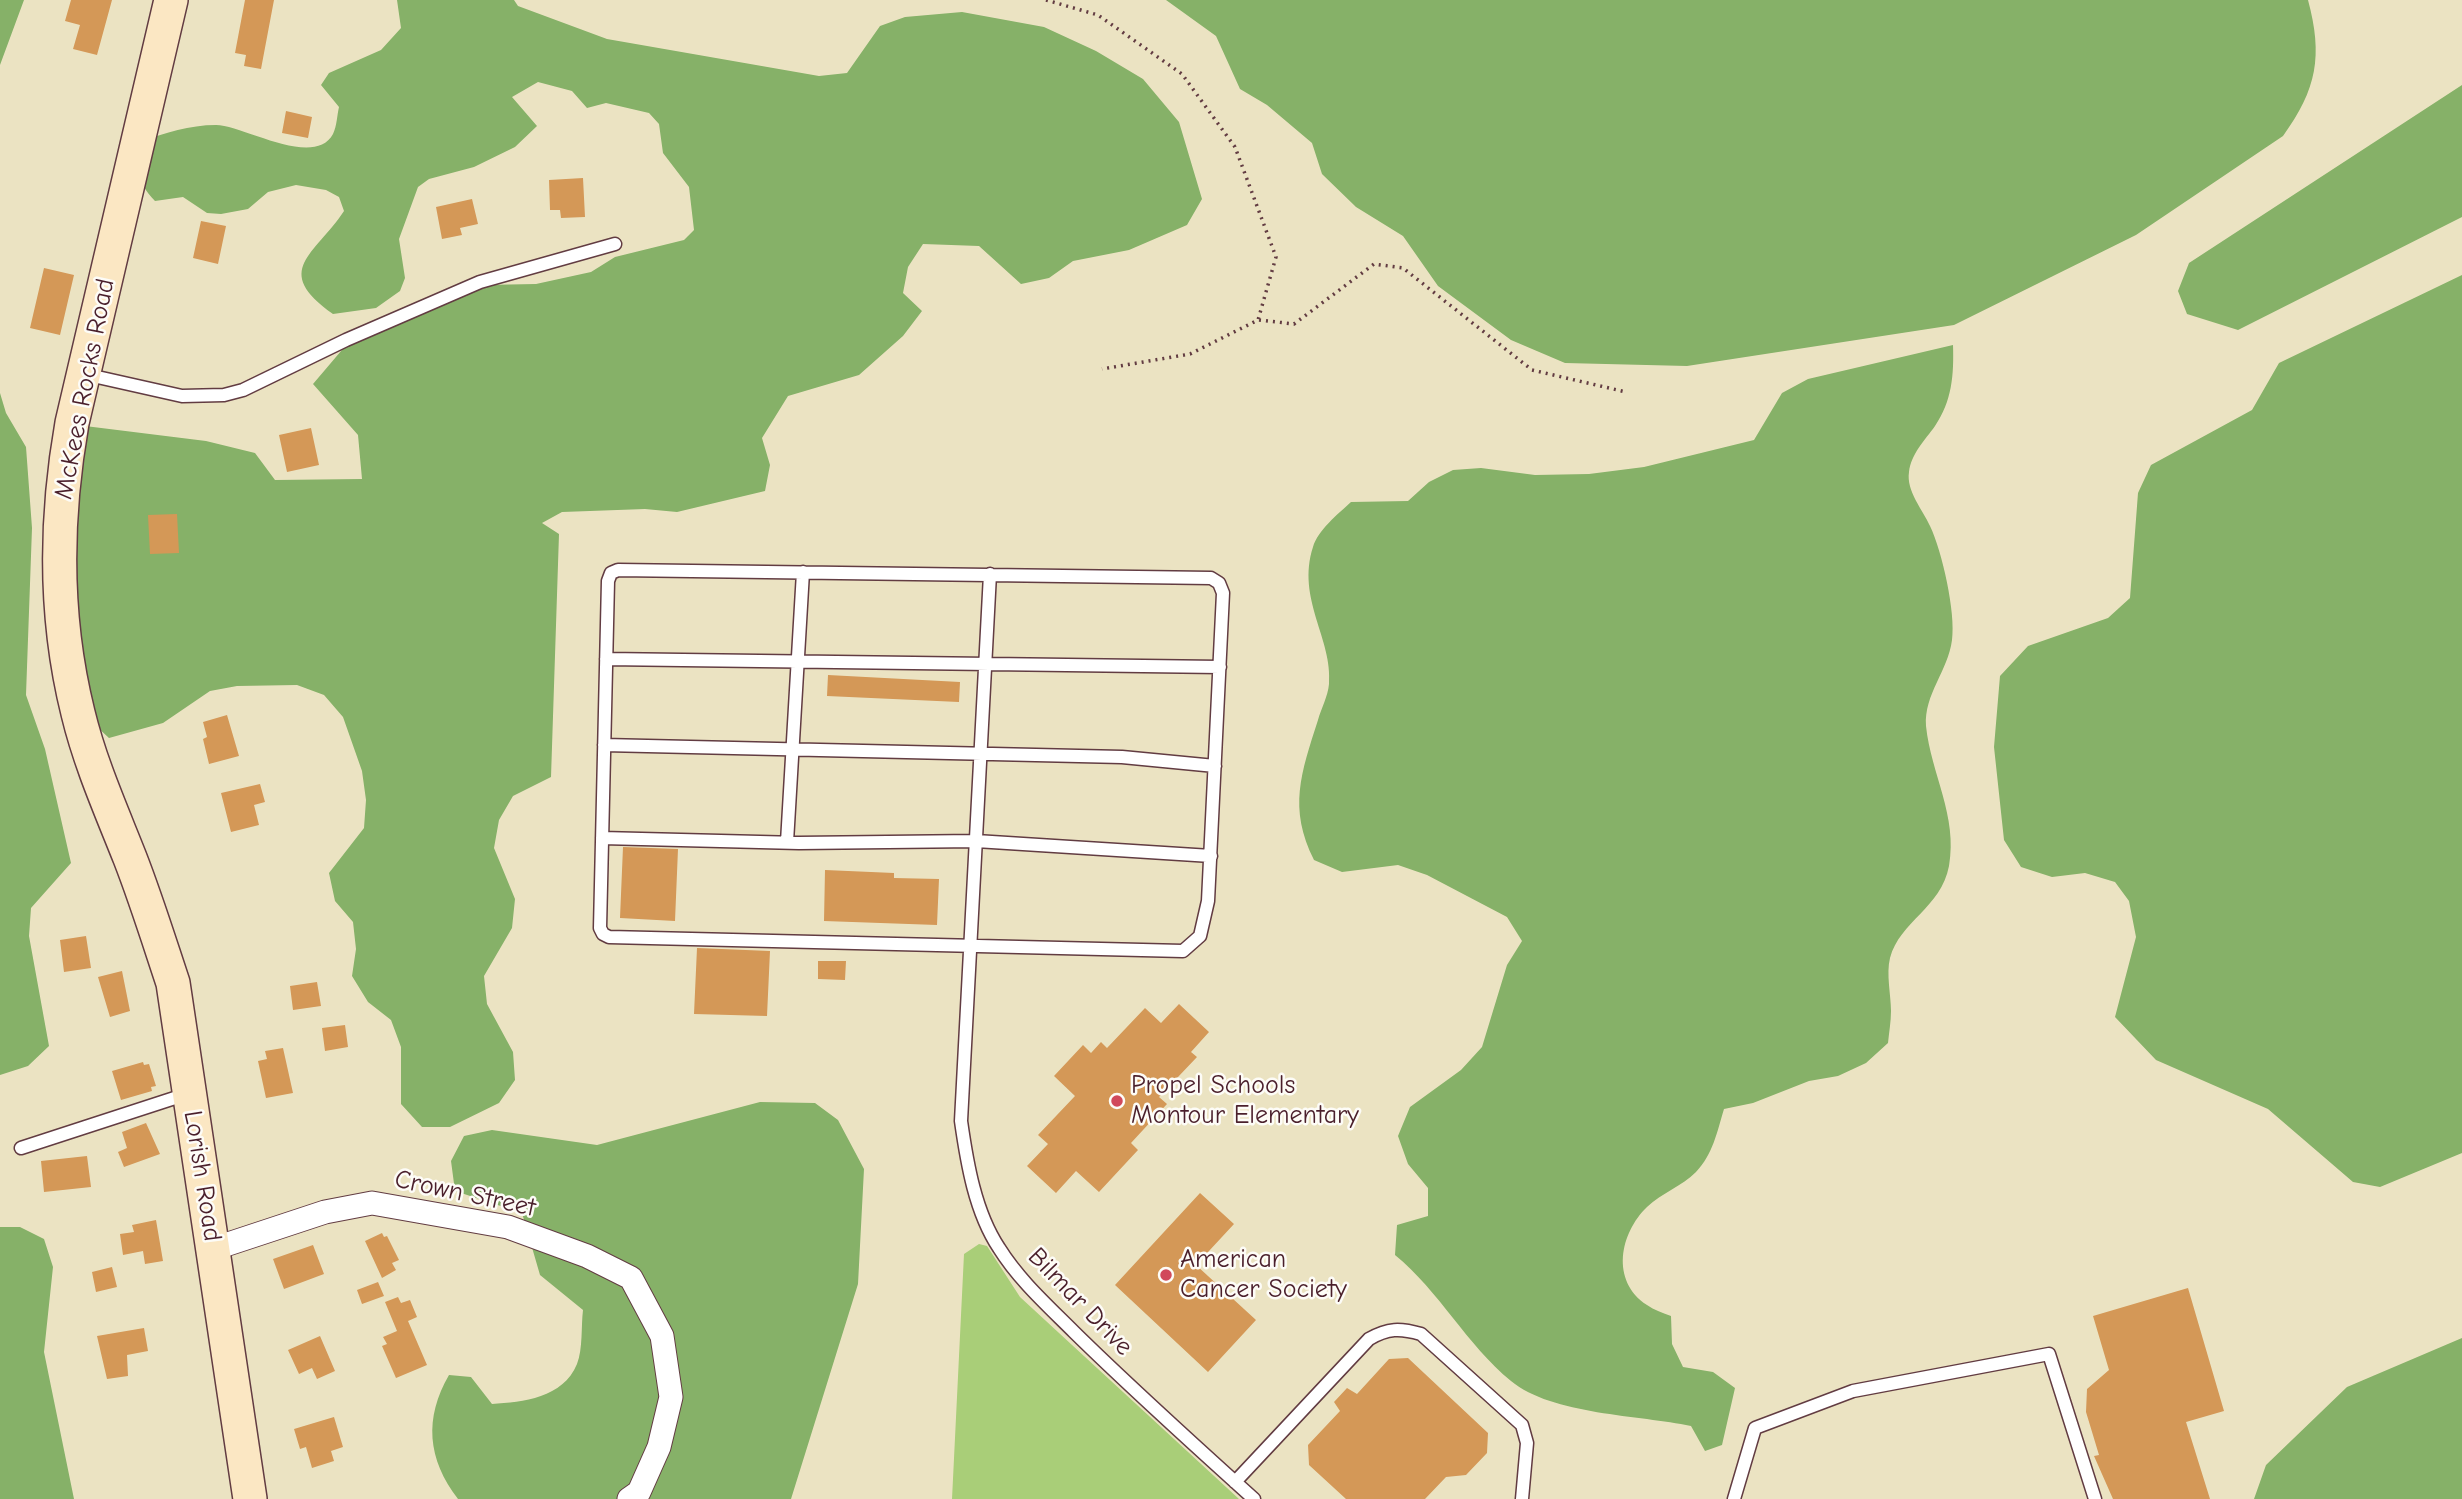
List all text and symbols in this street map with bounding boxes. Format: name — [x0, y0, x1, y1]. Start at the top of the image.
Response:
street label: McKees Rocks Road — [48, 276, 122, 502]
place label: Propel Schools Montour Elementary — [1131, 1070, 1359, 1132]
marker: Propel Schools Montour Elementary — [1109, 1093, 1125, 1109]
street label: Lorish Road — [176, 1108, 228, 1244]
street label: Crown Street — [392, 1164, 538, 1224]
street label: Bilmar Drive — [1021, 1242, 1139, 1362]
place label: American Cancer Society — [1180, 1244, 1347, 1306]
marker: American Cancer Society — [1158, 1267, 1174, 1283]

